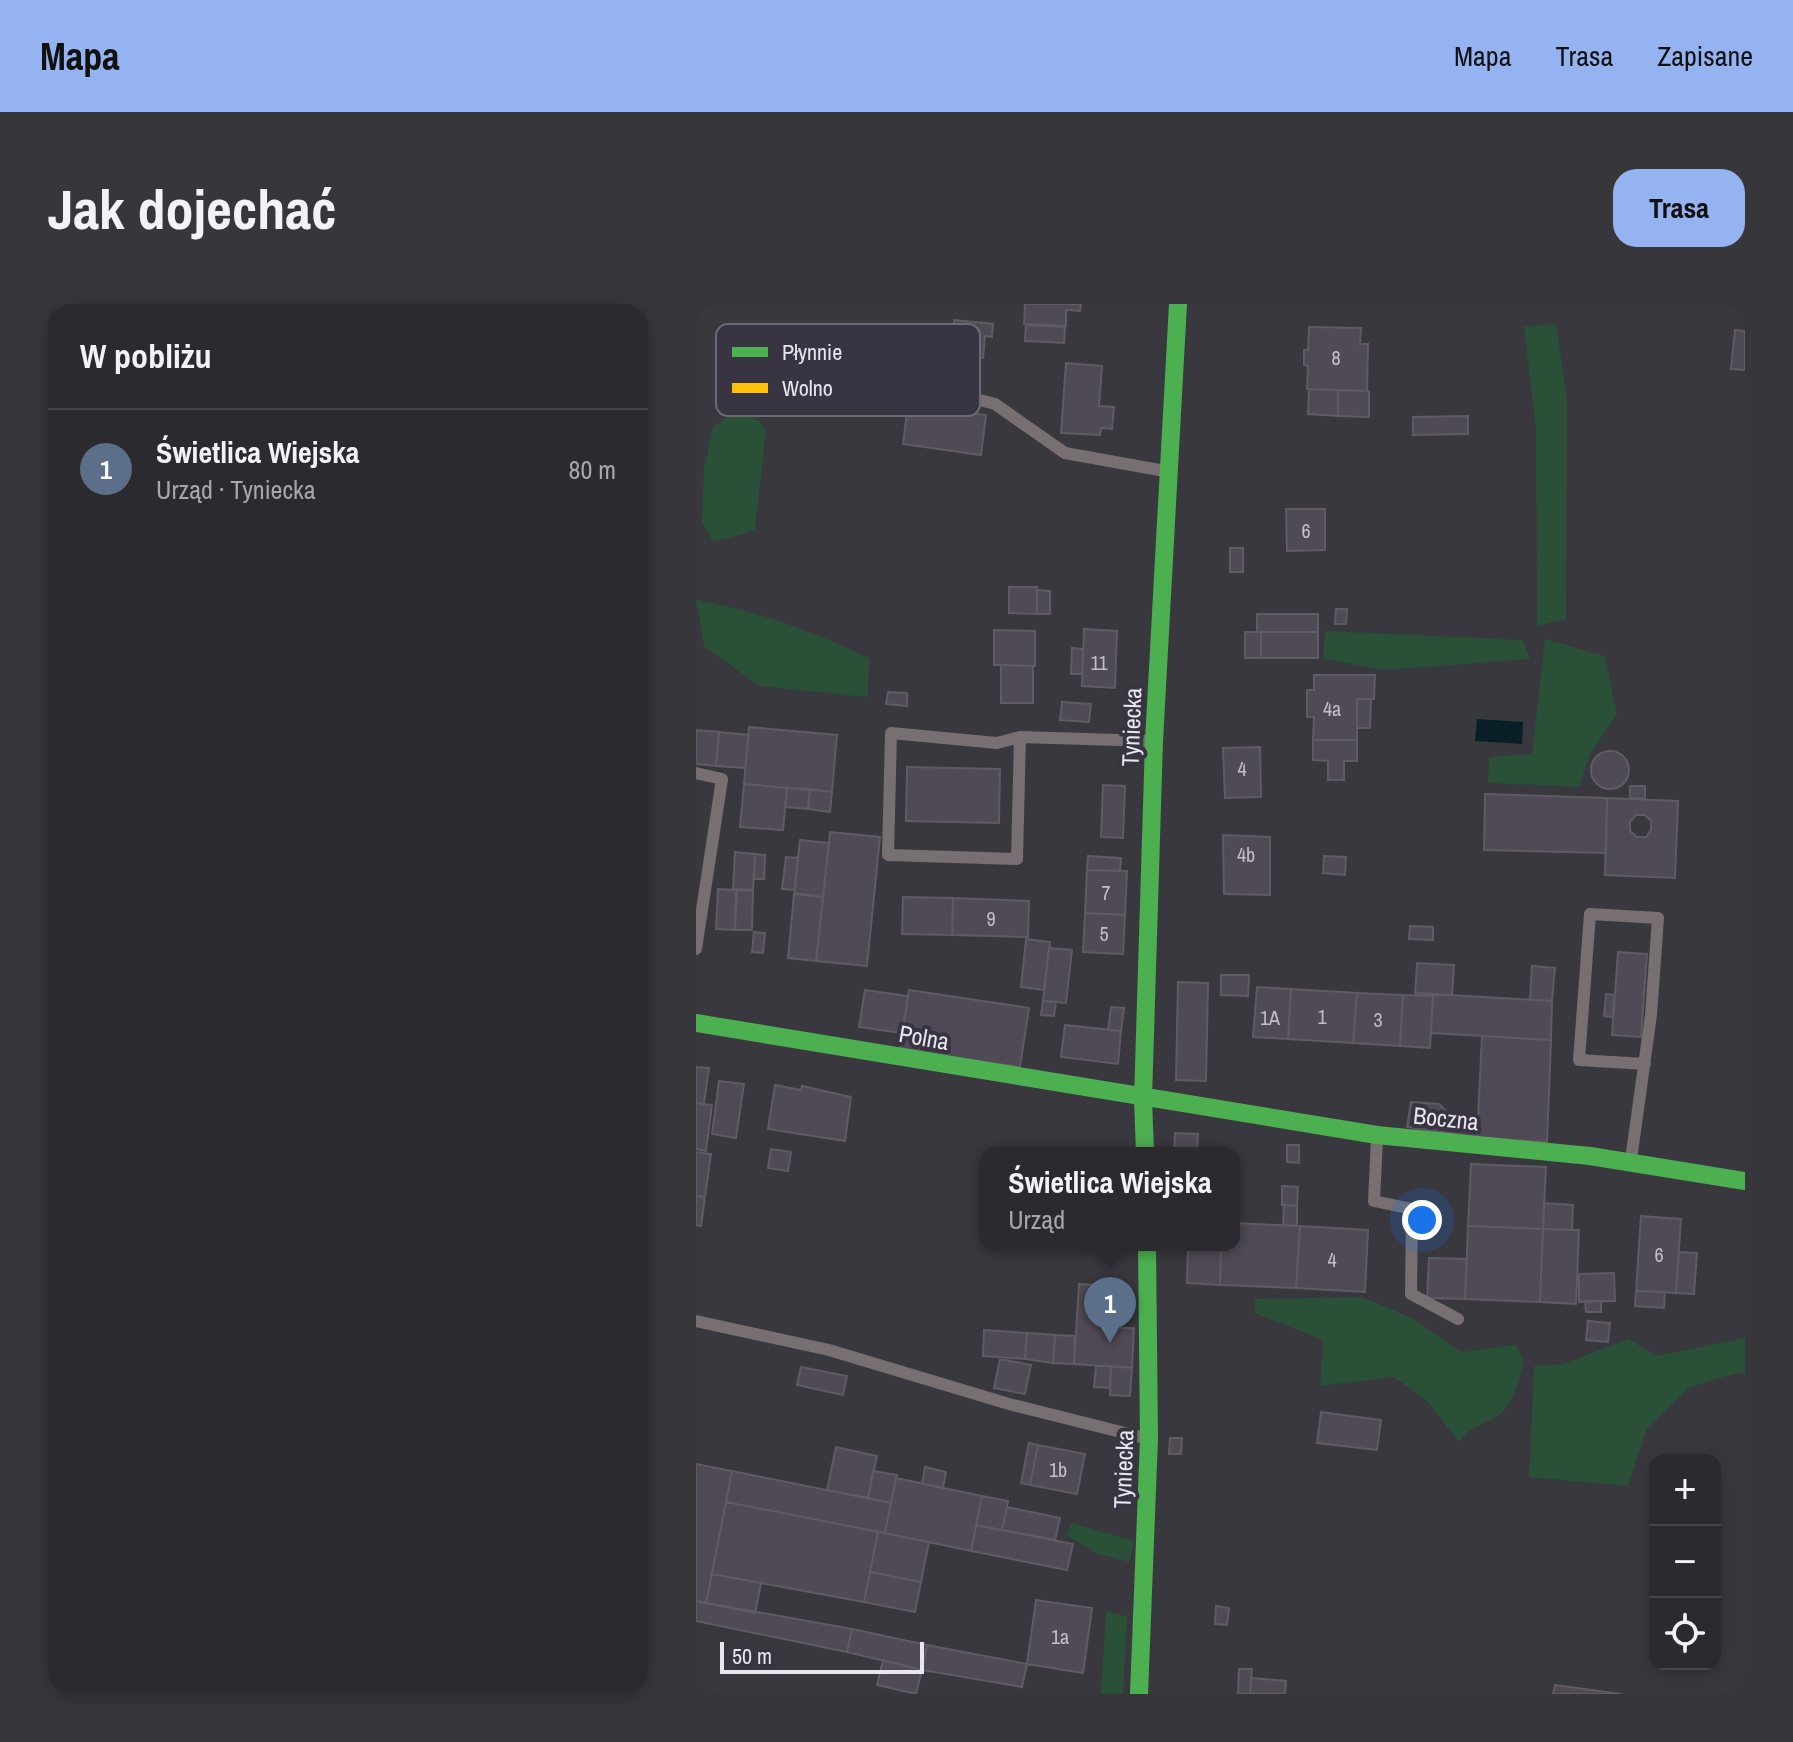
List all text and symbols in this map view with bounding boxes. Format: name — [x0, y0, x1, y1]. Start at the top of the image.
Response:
text: Mapa — [40, 31, 120, 82]
text: Mapa — [1454, 37, 1511, 75]
text: Trasa — [1555, 37, 1613, 75]
text: Zapisane — [1657, 37, 1753, 75]
button: Trasa — [1613, 169, 1745, 247]
text: Jak dojechać — [48, 171, 336, 246]
legend — [716, 324, 980, 416]
text: W pobliżu — [80, 333, 212, 379]
text: Płynnie — [782, 337, 842, 367]
house number: 8 — [1331, 344, 1341, 371]
text: Wolno — [782, 373, 833, 403]
text: Świetlica Wiejska — [156, 432, 360, 472]
text: 1 — [100, 452, 112, 487]
text: 80 m — [569, 452, 616, 487]
text: Urząd · Tyniecka — [156, 472, 316, 507]
house number: 6 — [1301, 517, 1311, 544]
house number: 11 — [1090, 649, 1108, 676]
street label: Tyniecka — [1114, 687, 1148, 767]
house number: 4a — [1323, 695, 1341, 722]
house number: 4 — [1237, 755, 1247, 782]
house number: 4b — [1237, 841, 1255, 868]
house number: 7 — [1101, 879, 1111, 906]
house number: 9 — [986, 905, 996, 932]
house number: 5 — [1099, 920, 1109, 947]
house number: 1 — [1317, 1003, 1327, 1030]
house number: 1A — [1260, 1004, 1280, 1031]
house number: 3 — [1373, 1006, 1383, 1033]
street label: Polna — [896, 1017, 952, 1057]
street label: Boczna — [1412, 1099, 1480, 1137]
popup — [980, 1147, 1240, 1251]
text: Świetlica Wiejska — [1008, 1162, 1212, 1202]
your location — [1402, 1200, 1442, 1240]
text: Urząd — [1008, 1202, 1065, 1237]
house number: 6 — [1654, 1241, 1664, 1268]
house number: 4 — [1327, 1246, 1337, 1273]
pin: 1 — [1084, 1277, 1136, 1343]
street label: Tyniecka — [1106, 1429, 1140, 1509]
map controls — [1649, 1454, 1721, 1670]
button: + — [1649, 1454, 1721, 1526]
house number: 1b — [1049, 1456, 1067, 1483]
button: − — [1649, 1526, 1721, 1598]
button: locate — [1649, 1598, 1721, 1670]
house number: 1a — [1051, 1623, 1069, 1650]
scale bar — [720, 1638, 924, 1674]
text: 50 m — [732, 1641, 772, 1671]

